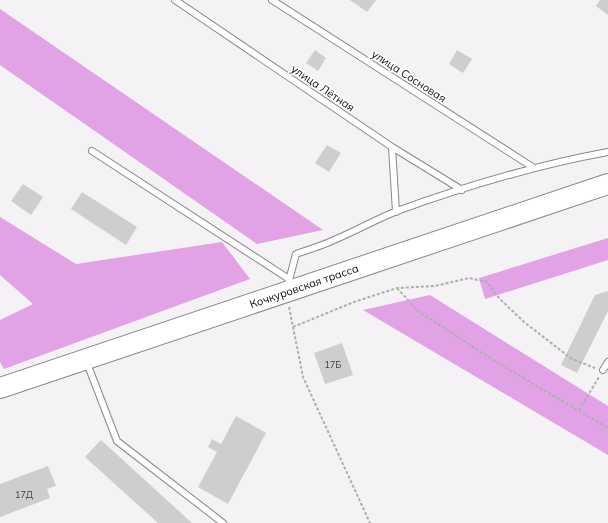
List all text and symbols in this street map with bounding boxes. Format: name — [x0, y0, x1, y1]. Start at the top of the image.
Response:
street label: улица Сосновая — [369, 47, 449, 105]
street label: улица Лётная — [289, 62, 357, 114]
street label: Кочкуровская трасса — [248, 261, 360, 311]
house number: 17Б — [325, 359, 341, 370]
house number: 17Д — [15, 489, 34, 500]

